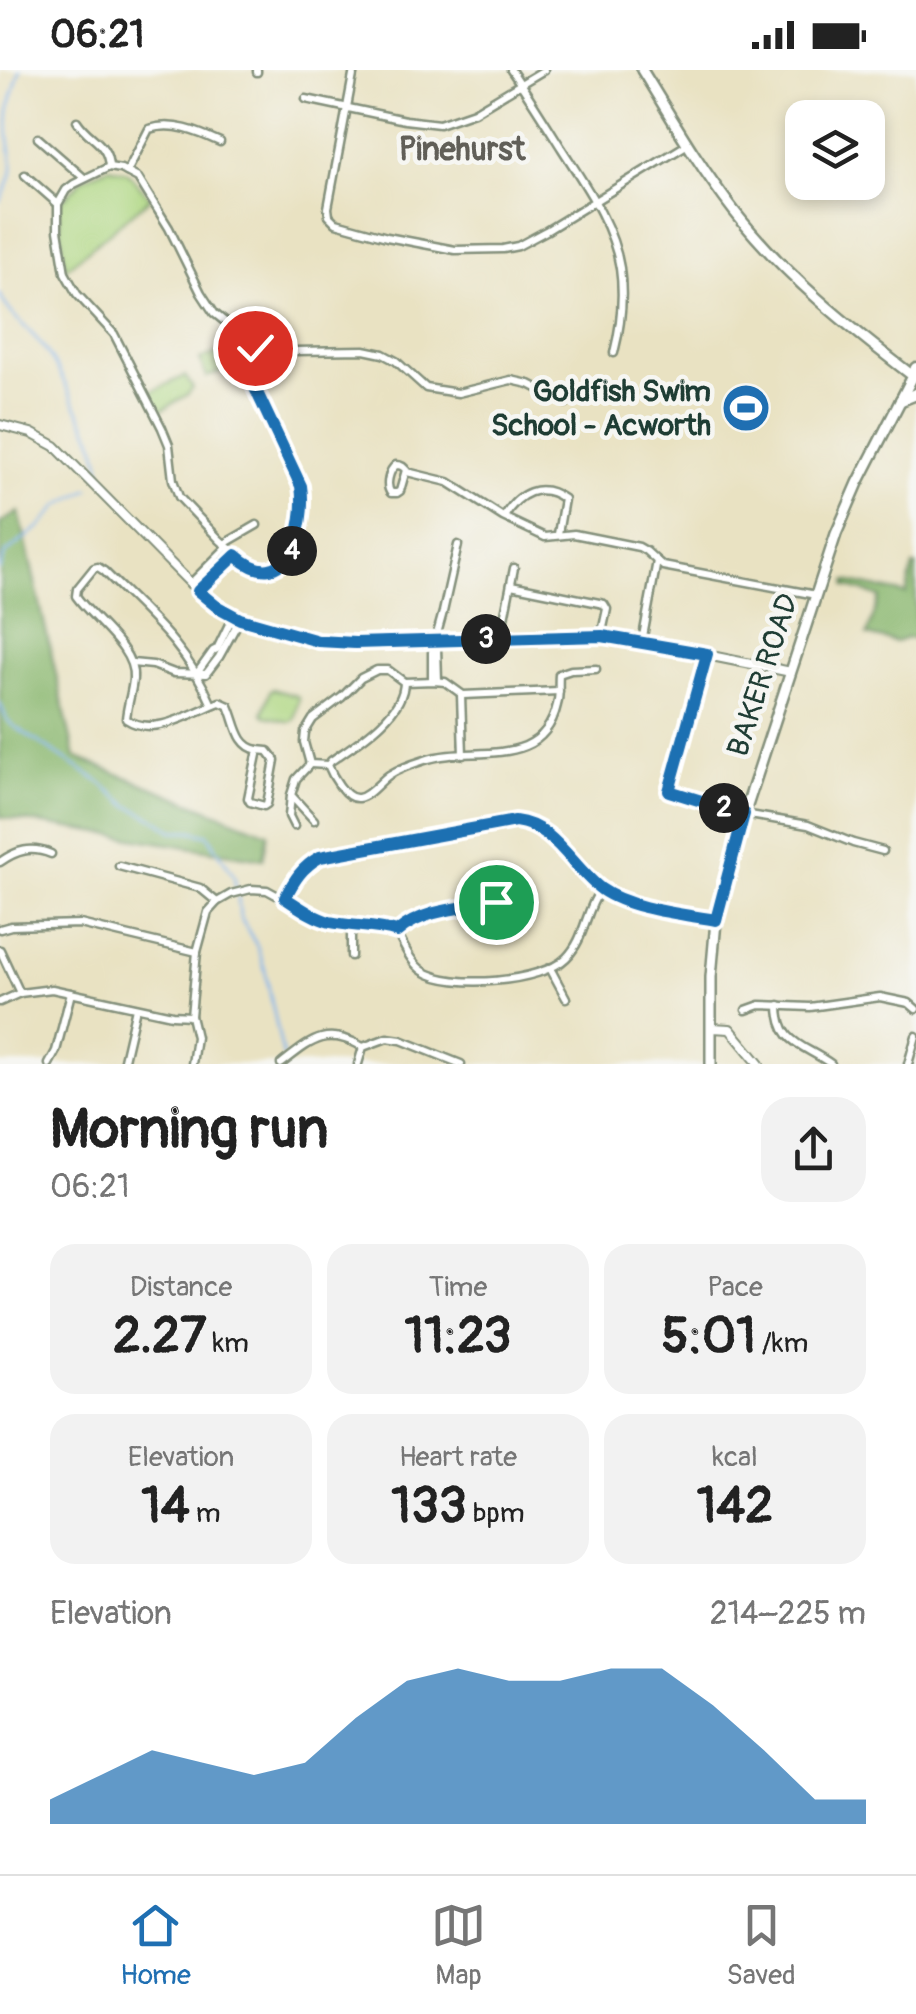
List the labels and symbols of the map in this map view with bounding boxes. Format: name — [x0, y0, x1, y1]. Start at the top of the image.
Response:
district label: Pinehurst — [399, 130, 526, 170]
pin — [213, 306, 298, 391]
place label: Goldfish Swim School - Acworth — [491, 373, 711, 444]
sports icon: Goldfish Swim School - Acworth — [720, 382, 772, 434]
pin: 4 — [267, 526, 317, 576]
street label: BAKER ROAD — [719, 589, 807, 761]
pin: 3 — [461, 614, 511, 664]
pin: 2 — [699, 783, 749, 833]
pin — [454, 860, 539, 945]

